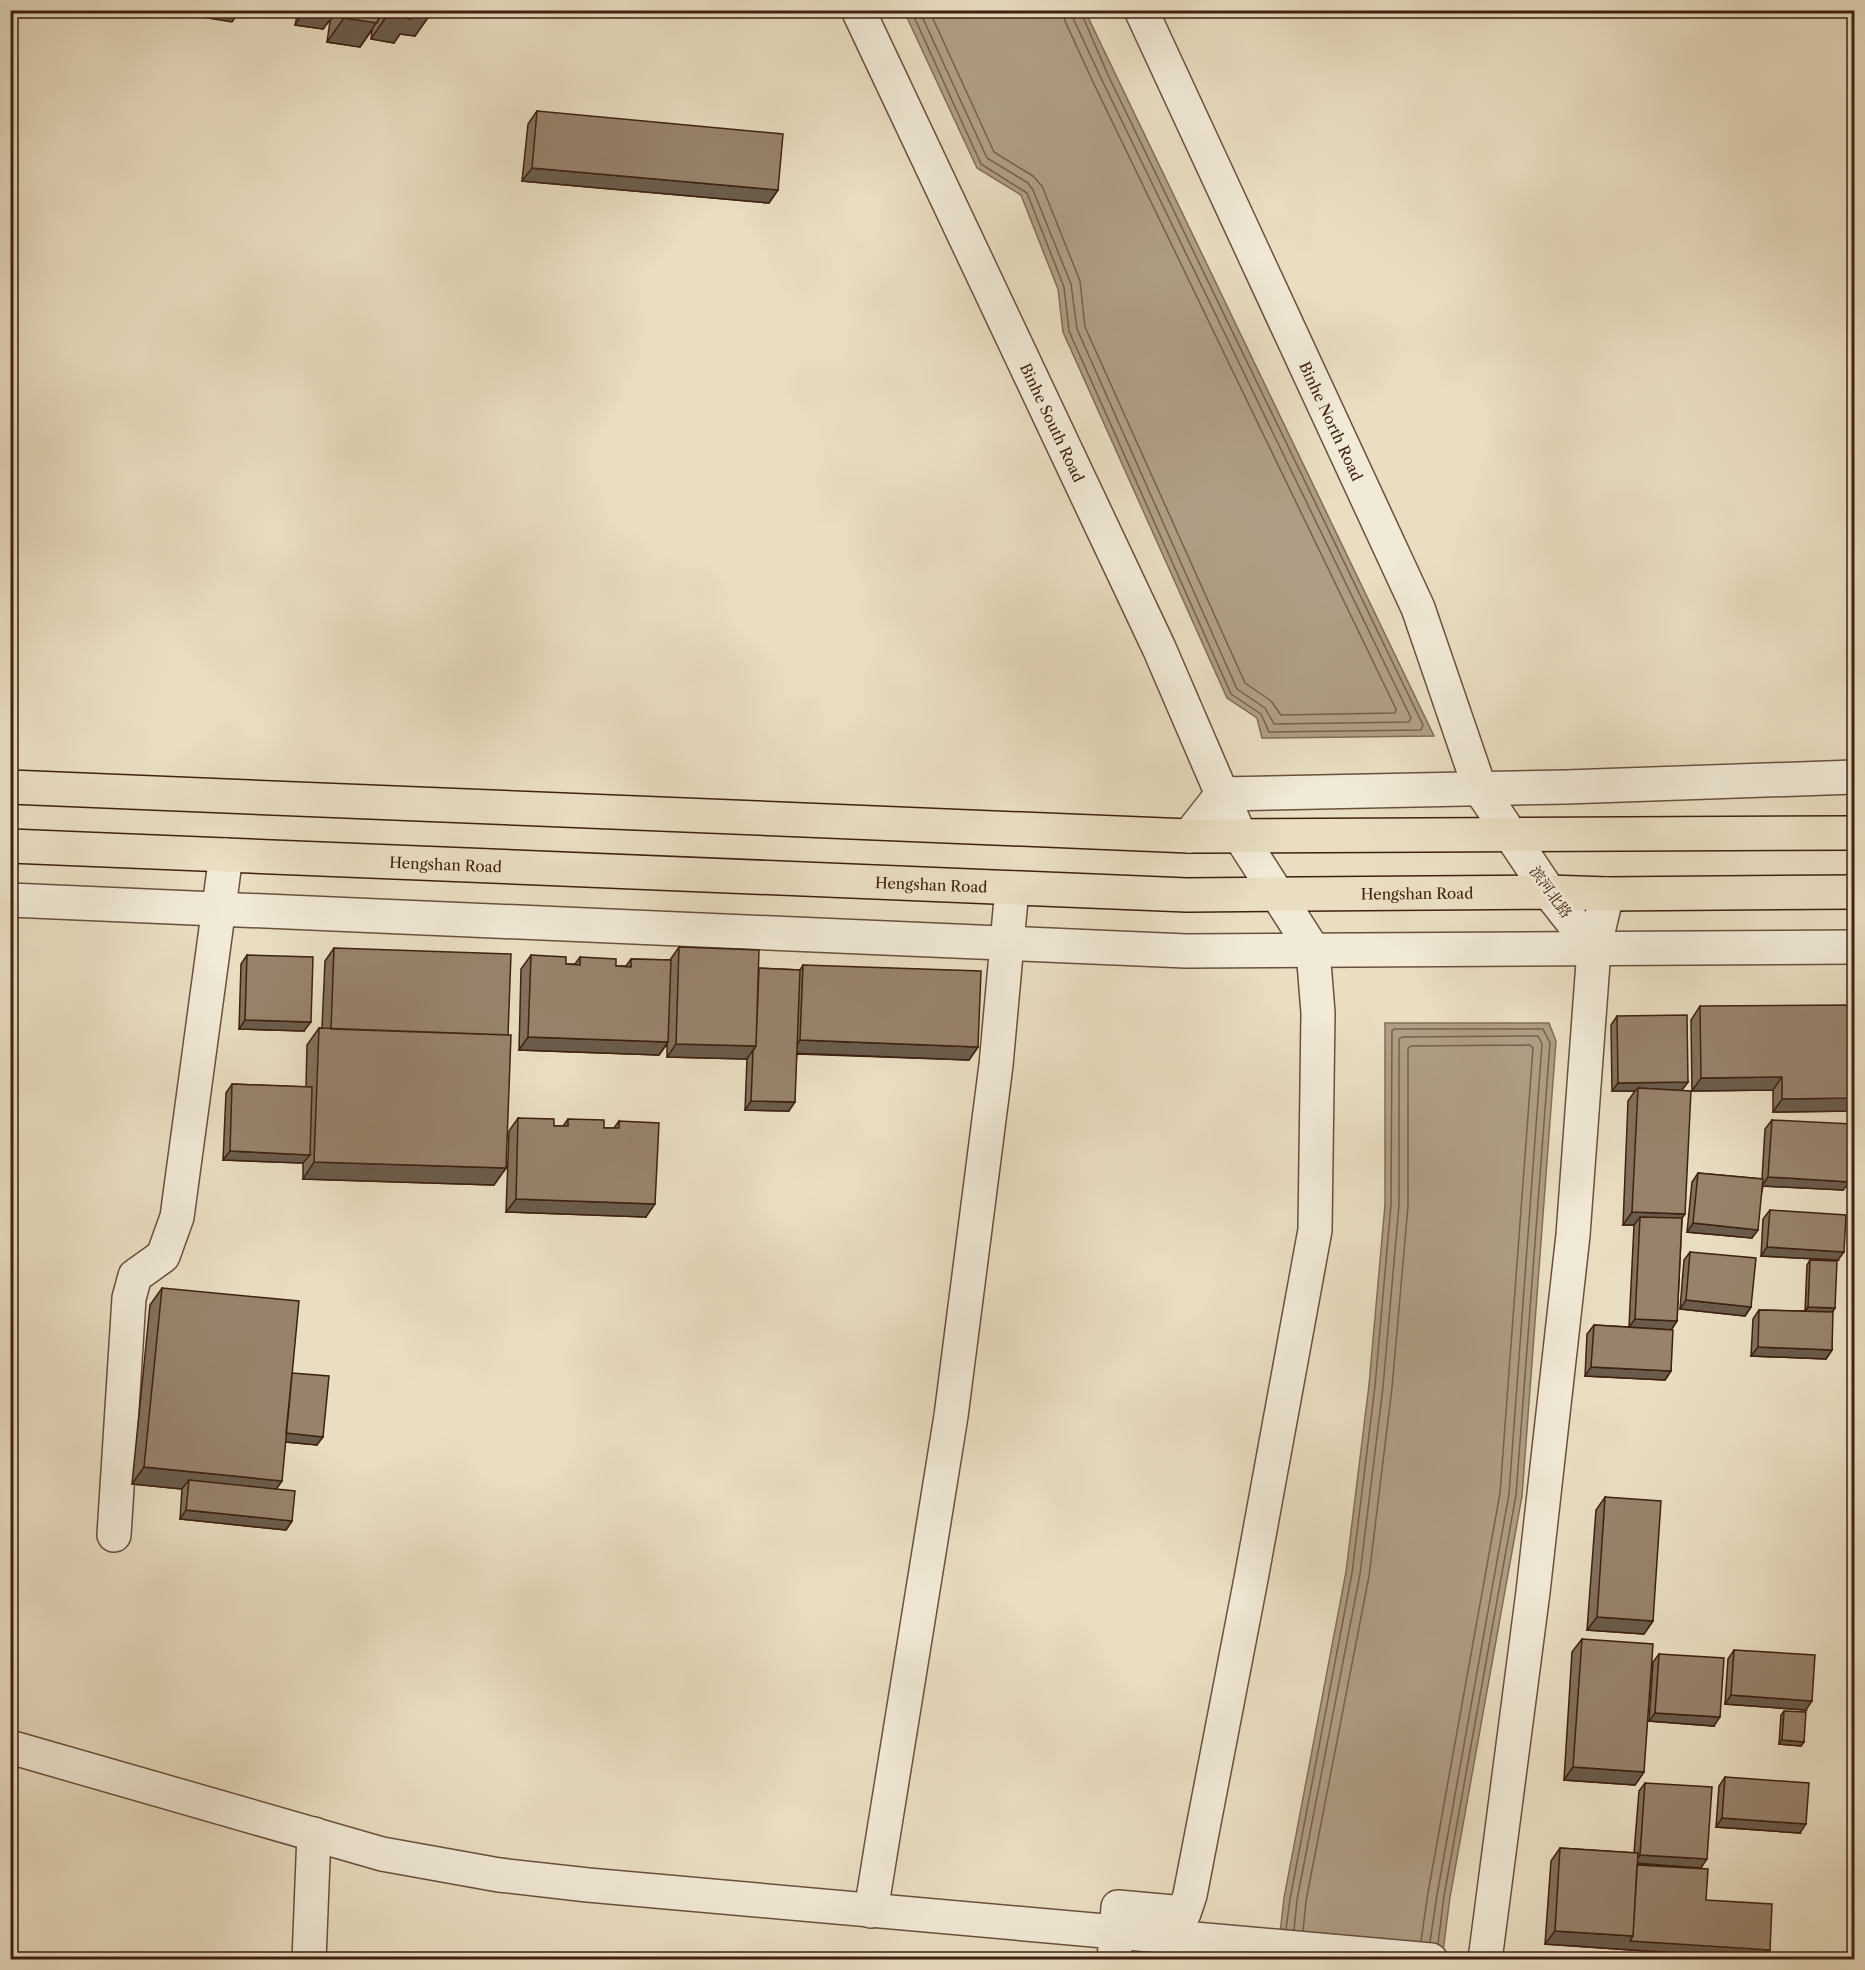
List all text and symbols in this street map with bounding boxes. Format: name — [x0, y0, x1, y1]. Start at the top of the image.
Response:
street label: Binhe North Road — [1296, 358, 1367, 484]
street label: Binhe South Road — [1016, 360, 1089, 485]
street label: Hengshan Road — [389, 852, 502, 876]
street label: 滨河北路 — [1526, 862, 1576, 922]
street label: Hengshan Road — [875, 873, 988, 896]
street label: Hengshan Road — [1361, 883, 1473, 903]

